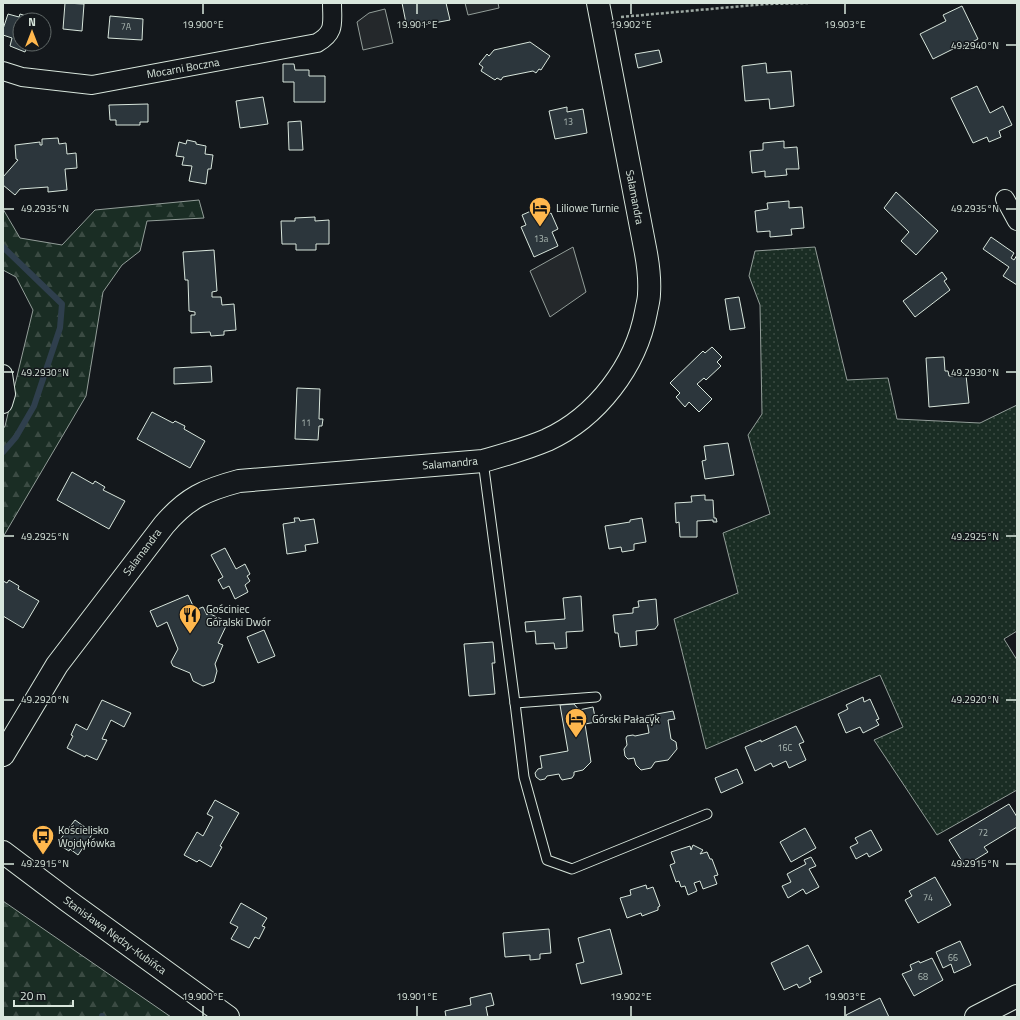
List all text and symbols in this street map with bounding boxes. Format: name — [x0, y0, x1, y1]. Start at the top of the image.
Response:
north arrow — [12, 12, 52, 52]
text: N — [28, 14, 36, 30]
text: 19.900°E — [182, 17, 224, 32]
text: 19.901°E — [396, 17, 438, 32]
text: 19.902°E — [610, 17, 652, 32]
text: 19.903°E — [824, 17, 866, 32]
house number: 7A — [121, 20, 132, 33]
text: 49.2940°N — [951, 38, 999, 53]
street label: Mocarni Boczna — [145, 54, 221, 82]
house number: 13 — [563, 115, 573, 128]
street label: Salamandra — [622, 168, 648, 226]
hotel icon: Liliowe Turnie — [527, 195, 553, 228]
place label: Liliowe Turnie — [556, 200, 619, 216]
text: 49.2935°N — [21, 201, 69, 216]
text: 49.2935°N — [951, 201, 999, 216]
house number: 13a — [534, 232, 549, 245]
text: 49.2930°N — [21, 365, 69, 380]
text: 49.2930°N — [951, 365, 999, 380]
house number: 11 — [301, 416, 311, 429]
street label: Salamandra — [422, 453, 479, 473]
street label: Salamandra — [119, 525, 165, 579]
text: 49.2925°N — [21, 529, 69, 544]
text: 49.2925°N — [951, 529, 999, 544]
place label: Gościniec Góralski Dwór — [206, 601, 271, 630]
restaurant icon: Gościniec Góralski Dwór — [177, 602, 203, 635]
text: 49.2920°N — [21, 692, 69, 707]
text: 49.2920°N — [951, 692, 999, 707]
hotel icon: Górski Pałacyk — [563, 706, 589, 739]
place label: Górski Pałacyk — [592, 711, 661, 727]
house number: 16C — [778, 741, 793, 754]
place label: Kościelisko Wojdyłówka — [58, 822, 116, 851]
bus stop icon: Kościelisko Wojdyłówka — [30, 823, 56, 856]
house number: 72 — [978, 826, 988, 839]
text: 49.2915°N — [21, 856, 69, 871]
text: 49.2915°N — [951, 856, 999, 871]
house number: 74 — [923, 891, 933, 904]
street label: Stanisława Nędzy-Kubińca — [60, 892, 170, 978]
house number: 66 — [948, 951, 958, 964]
house number: 68 — [918, 970, 928, 983]
scale bar — [14, 982, 73, 1008]
text: 20 m — [20, 986, 46, 1005]
text: 19.900°E — [182, 989, 224, 1004]
text: 19.901°E — [396, 989, 438, 1004]
text: 19.902°E — [610, 989, 652, 1004]
text: 19.903°E — [824, 989, 866, 1004]

